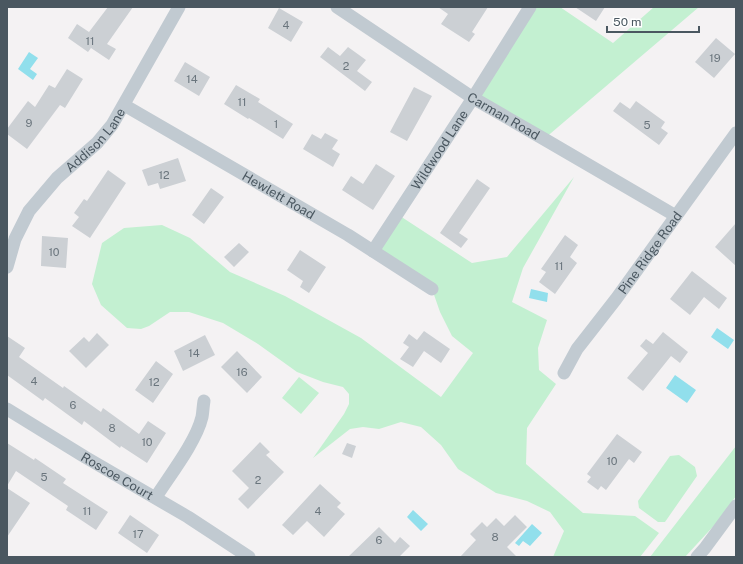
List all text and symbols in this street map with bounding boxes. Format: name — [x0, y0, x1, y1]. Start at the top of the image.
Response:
scale bar — [607, 8, 699, 34]
text: 50 m — [613, 15, 641, 29]
house number: 4 — [283, 19, 290, 31]
house number: 11 — [86, 35, 94, 47]
house number: 19 — [709, 52, 721, 64]
house number: 2 — [343, 60, 350, 72]
house number: 14 — [186, 73, 198, 85]
street label: Carman Road — [465, 89, 543, 142]
house number: 11 — [238, 96, 246, 108]
street label: Addison Lane — [62, 105, 128, 175]
street label: Wildwood Lane — [408, 107, 471, 192]
house number: 9 — [26, 117, 33, 129]
house number: 1 — [274, 118, 278, 130]
house number: 5 — [643, 119, 651, 131]
street label: Hewlett Road — [240, 168, 318, 222]
house number: 12 — [158, 169, 170, 181]
street label: Pine Ridge Road — [615, 208, 684, 297]
house number: 10 — [48, 246, 60, 258]
house number: 11 — [555, 260, 563, 272]
house number: 14 — [188, 347, 200, 359]
house number: 16 — [236, 366, 248, 378]
house number: 4 — [31, 375, 38, 387]
house number: 12 — [148, 376, 160, 388]
house number: 6 — [70, 399, 77, 411]
house number: 8 — [108, 422, 116, 434]
house number: 10 — [141, 436, 153, 448]
street label: Roscoe Court — [78, 449, 156, 503]
house number: 10 — [606, 455, 618, 467]
house number: 5 — [40, 471, 48, 483]
house number: 2 — [255, 474, 262, 486]
house number: 11 — [83, 505, 91, 517]
house number: 4 — [315, 505, 322, 517]
house number: 17 — [132, 528, 144, 540]
house number: 8 — [491, 531, 499, 543]
house number: 6 — [376, 534, 383, 546]

